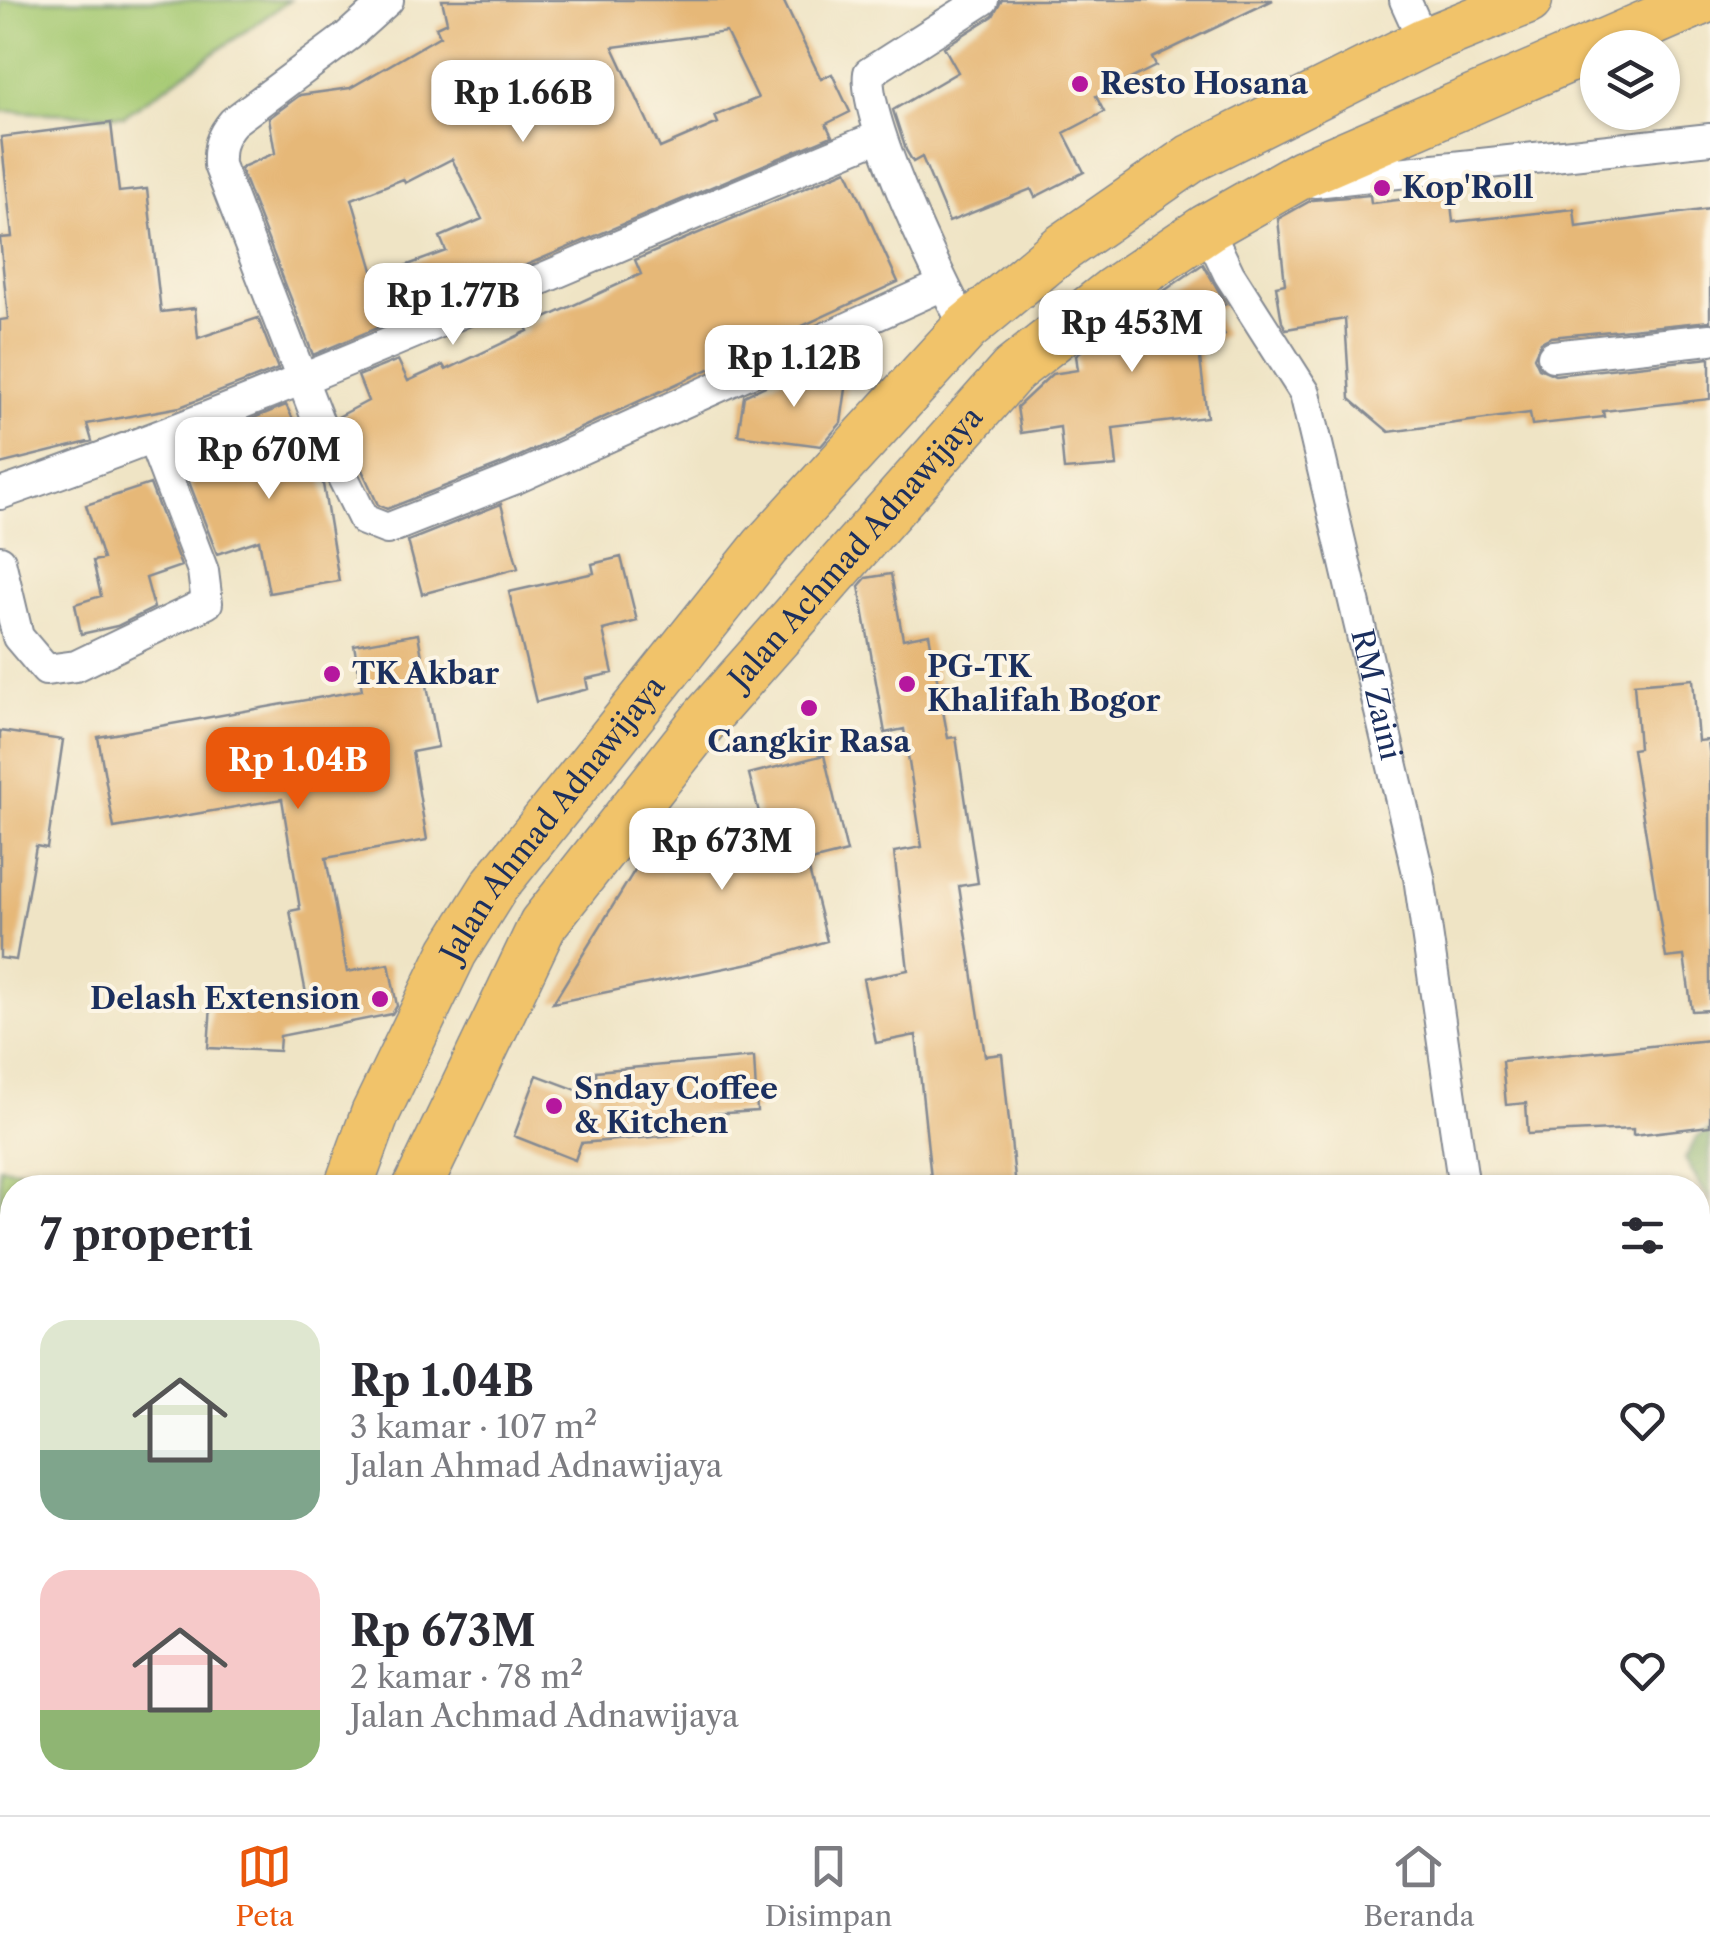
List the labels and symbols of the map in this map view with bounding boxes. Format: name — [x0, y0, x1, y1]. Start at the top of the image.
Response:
pin: Rp 1.66B — [420, 60, 626, 145]
place label: Resto Hosana — [1100, 65, 1309, 102]
marker: Resto Hosana — [1069, 73, 1091, 95]
place label: Kop'Roll — [1402, 169, 1534, 206]
marker: Kop'Roll — [1371, 177, 1393, 199]
pin: Rp 1.77B — [350, 263, 556, 348]
pin: Rp 453M — [1040, 290, 1224, 375]
pin: Rp 1.12B — [691, 325, 897, 410]
street label: Jalan Achmad Adnawijaya — [718, 398, 990, 699]
pin: Rp 670M — [177, 417, 361, 502]
street label: RM Zaini — [1343, 625, 1410, 764]
place label: PG-TK Khalifah Bogor — [927, 648, 1161, 719]
place label: TK Akbar — [352, 655, 500, 692]
marker: TK Akbar — [321, 663, 343, 685]
street label: Jalan Ahmad Adnawijaya — [431, 668, 673, 971]
marker: PG-TK Khalifah Bogor — [896, 673, 918, 695]
marker: Cangkir Rasa — [798, 697, 820, 719]
place label: Cangkir Rasa — [707, 723, 911, 760]
pin: Rp 1.04B — [195, 727, 401, 812]
pin: Rp 673M — [630, 808, 814, 893]
place label: Delash Extension — [90, 980, 360, 1017]
marker: Delash Extension — [369, 988, 391, 1010]
place label: Snday Coffee & Kitchen — [574, 1070, 778, 1141]
marker: Snday Coffee & Kitchen — [543, 1095, 565, 1117]

